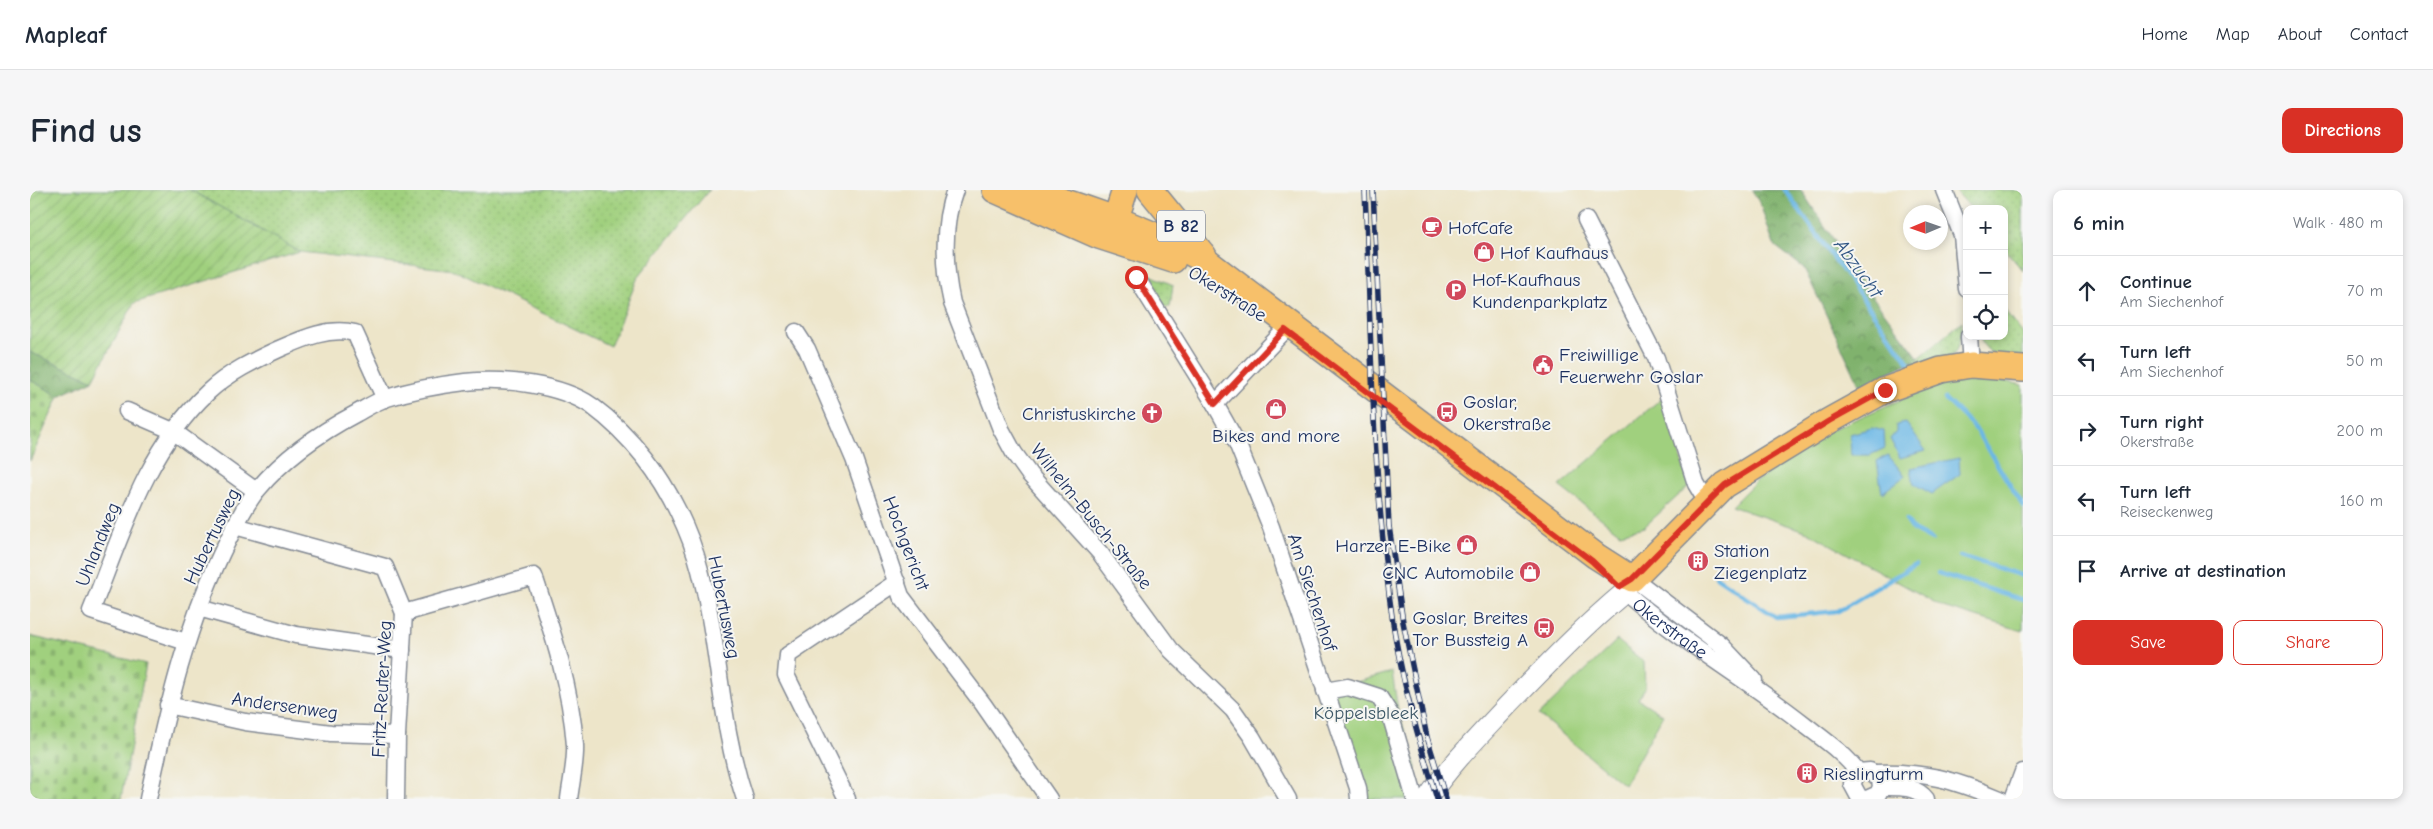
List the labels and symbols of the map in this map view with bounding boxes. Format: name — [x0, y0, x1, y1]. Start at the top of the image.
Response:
north arrow — [1903, 205, 1948, 250]
road number: B 82 — [1157, 210, 1205, 242]
cafe icon: HofCafe — [1420, 215, 1444, 239]
place label: HofCafe — [1448, 217, 1513, 239]
water label: Abzucht — [1829, 233, 1889, 304]
shop icon: Hof Kaufhaus — [1472, 240, 1496, 264]
place label: Hof Kaufhaus — [1500, 242, 1609, 264]
street label: Okerstraße — [1184, 261, 1271, 326]
route start — [1125, 266, 1148, 289]
place label: Hof-Kaufhaus Kundenparkplatz — [1472, 269, 1607, 313]
parking icon: Hof-Kaufhaus Kundenparkplatz — [1444, 278, 1468, 302]
place label: Freiwillige Feuerwehr Goslar — [1559, 344, 1703, 388]
public building icon: Freiwillige Feuerwehr Goslar — [1531, 353, 1555, 377]
route end — [1874, 379, 1897, 402]
place label: Goslar, Okerstraße — [1463, 391, 1551, 435]
shop icon: Bikes and more — [1264, 397, 1288, 421]
bus stop icon: Goslar, Okerstraße — [1435, 400, 1459, 424]
church icon: Christuskirche — [1140, 401, 1164, 425]
place label: Christuskirche — [1022, 403, 1136, 425]
place label: Bikes and more — [1212, 425, 1340, 447]
street label: Wilhelm-Busch-Straße — [1026, 439, 1157, 594]
street label: Hubertusweg — [179, 485, 245, 588]
street label: Hochgericht — [878, 493, 934, 594]
street label: Uhlandweg — [71, 499, 125, 590]
street label: Am Siechenhof — [1283, 531, 1342, 655]
shop icon: Harzer E-Bike — [1455, 533, 1479, 557]
place label: Harzer E-Bike — [1335, 535, 1451, 557]
place label: Station Ziegenplatz — [1714, 540, 1807, 584]
building icon: Station Ziegenplatz — [1686, 549, 1710, 573]
street label: Hubertusweg — [703, 554, 745, 661]
shop icon: CNC Automobile — [1518, 560, 1542, 584]
place label: CNC Automobile — [1382, 562, 1514, 584]
street label: Okerstraße — [1628, 594, 1712, 664]
place label: Goslar, Breites Tor Bussteig A — [1412, 607, 1528, 651]
bus stop icon: Goslar, Breites Tor Bussteig A — [1532, 616, 1556, 640]
street label: Fritz-Reuter-Weg — [367, 620, 397, 758]
street label: Andersenweg — [230, 688, 339, 724]
park label: Köppelsbleek — [1313, 702, 1419, 724]
building icon: Rieslingturm — [1795, 761, 1819, 785]
place label: Rieslingturm — [1823, 763, 1924, 785]

